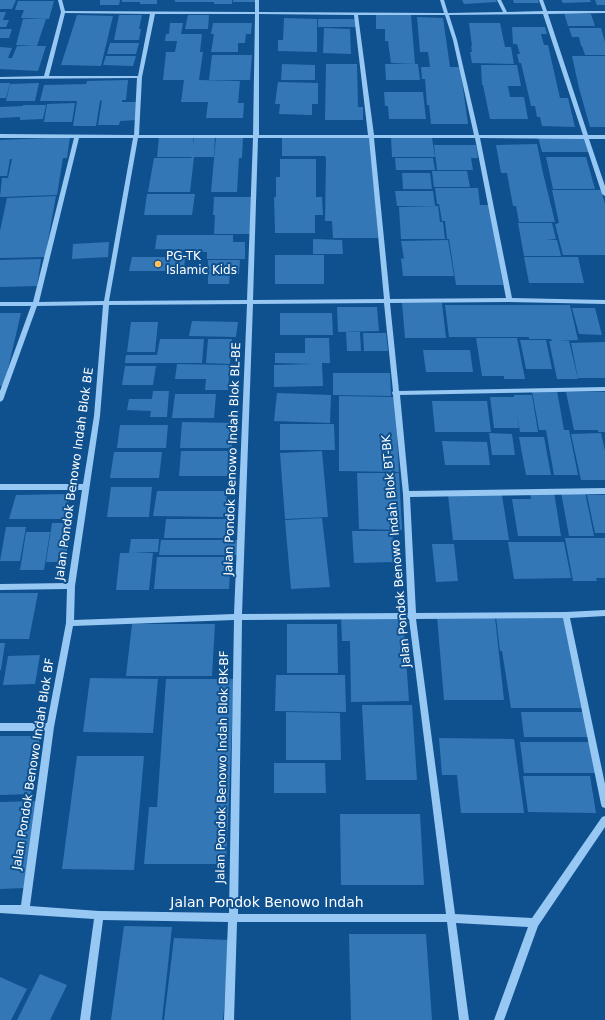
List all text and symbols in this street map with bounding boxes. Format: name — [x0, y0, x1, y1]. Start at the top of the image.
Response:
place label: PG-TK Islamic Kids — [166, 250, 237, 278]
marker: PG-TK Islamic Kids — [153, 259, 163, 269]
street label: Jalan Pondok Benowo Indah Blok BL-BE — [222, 342, 244, 576]
street label: Jalan Pondok Benowo Indah Blok BE — [53, 367, 97, 581]
street label: Jalan Pondok Benowo Indah Blok BT-BK — [380, 434, 414, 668]
street label: Jalan Pondok Benowo Indah Blok BK-BF — [214, 650, 232, 884]
street label: Jalan Pondok Benowo Indah Blok BF — [10, 657, 58, 871]
street label: Jalan Pondok Benowo Indah — [170, 895, 364, 911]

